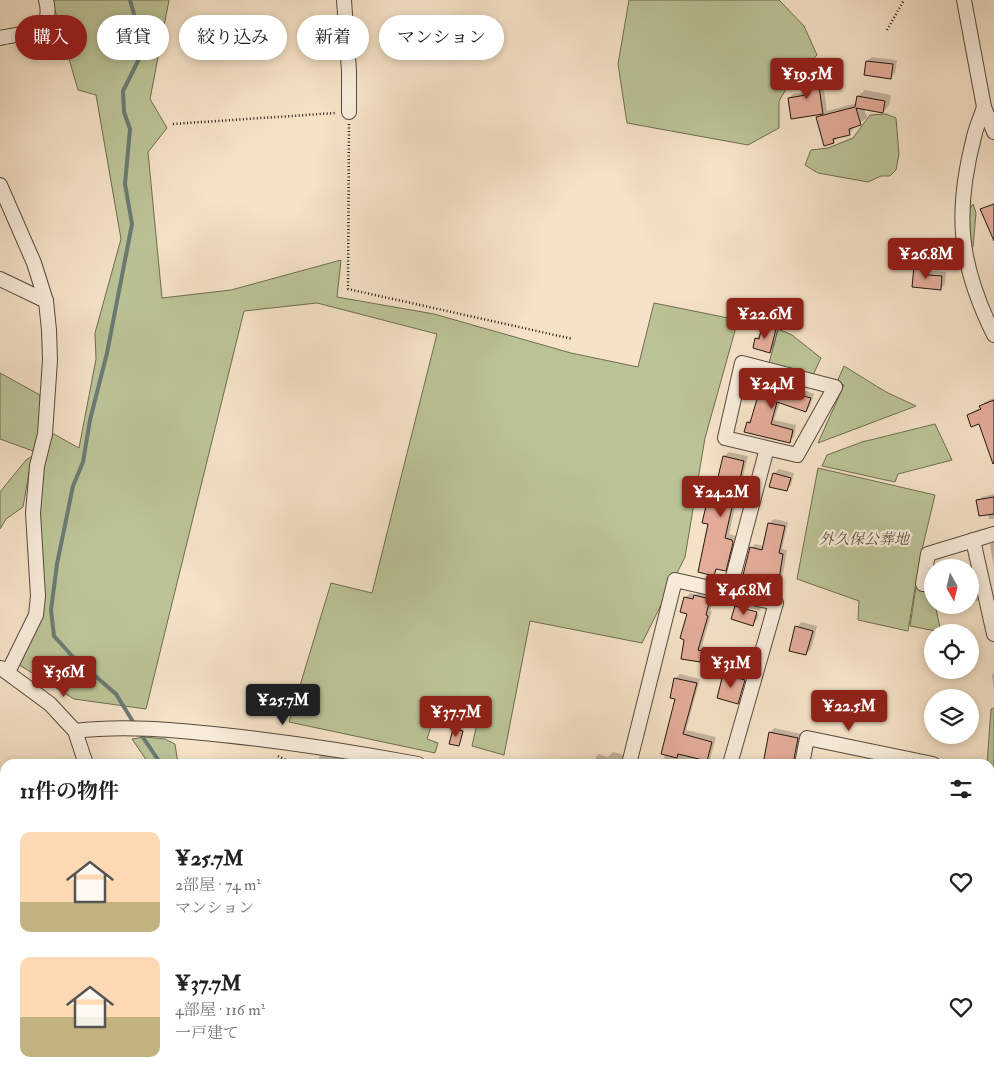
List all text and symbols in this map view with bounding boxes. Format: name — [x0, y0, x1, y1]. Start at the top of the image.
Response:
chip: 購入 — [15, 15, 87, 60]
chip: 賃貸 — [97, 15, 169, 60]
chip: 絞り込み — [179, 15, 287, 60]
chip: 新着 — [297, 15, 369, 60]
chip: マンション — [379, 15, 504, 60]
pin: ¥19.5M — [766, 58, 848, 100]
text: ¥19.5M — [781, 64, 833, 84]
pin: ¥26.8M — [885, 238, 967, 280]
text: ¥26.8M — [899, 244, 953, 264]
pin: ¥22.6M — [724, 298, 806, 340]
text: ¥22.6M — [738, 304, 792, 324]
pin: ¥24M — [742, 368, 802, 410]
text: ¥24M — [750, 374, 794, 394]
pin: ¥24.2M — [680, 476, 762, 518]
text: ¥24.2M — [693, 482, 749, 502]
park label: 外久保公葬地 — [819, 530, 911, 549]
north arrow — [924, 559, 979, 614]
map controls — [924, 559, 979, 744]
pin: ¥46.8M — [703, 574, 785, 616]
text: ¥46.8M — [717, 580, 771, 600]
button: locate — [924, 624, 979, 679]
pin: ¥31M — [701, 646, 761, 689]
text: ¥31M — [711, 653, 751, 673]
pin: ¥36M — [34, 656, 94, 698]
text: ¥36M — [43, 662, 85, 682]
pin: ¥25.7M — [242, 684, 324, 726]
button: layers — [924, 689, 979, 744]
text: ¥25.7M — [257, 690, 309, 710]
pin: ¥22.5M — [808, 690, 890, 732]
pin: ¥37.7M — [415, 696, 497, 738]
text: ¥22.5M — [822, 696, 876, 716]
text: ¥37.7M — [431, 702, 481, 722]
icon: filters — [947, 775, 975, 803]
text: 11件の物件 — [20, 778, 119, 805]
text: ¥25.7M — [175, 845, 243, 872]
icon: home — [60, 852, 120, 912]
icon: heart — [947, 868, 975, 896]
text: 2部屋 · 74 m² — [175, 875, 261, 895]
text: マンション — [175, 898, 254, 918]
text: ¥37.7M — [175, 970, 241, 997]
icon: home — [60, 977, 120, 1037]
icon: heart — [947, 993, 975, 1021]
text: 4部屋 · 116 m² — [175, 1000, 265, 1020]
text: 一戸建て — [175, 1023, 239, 1043]

